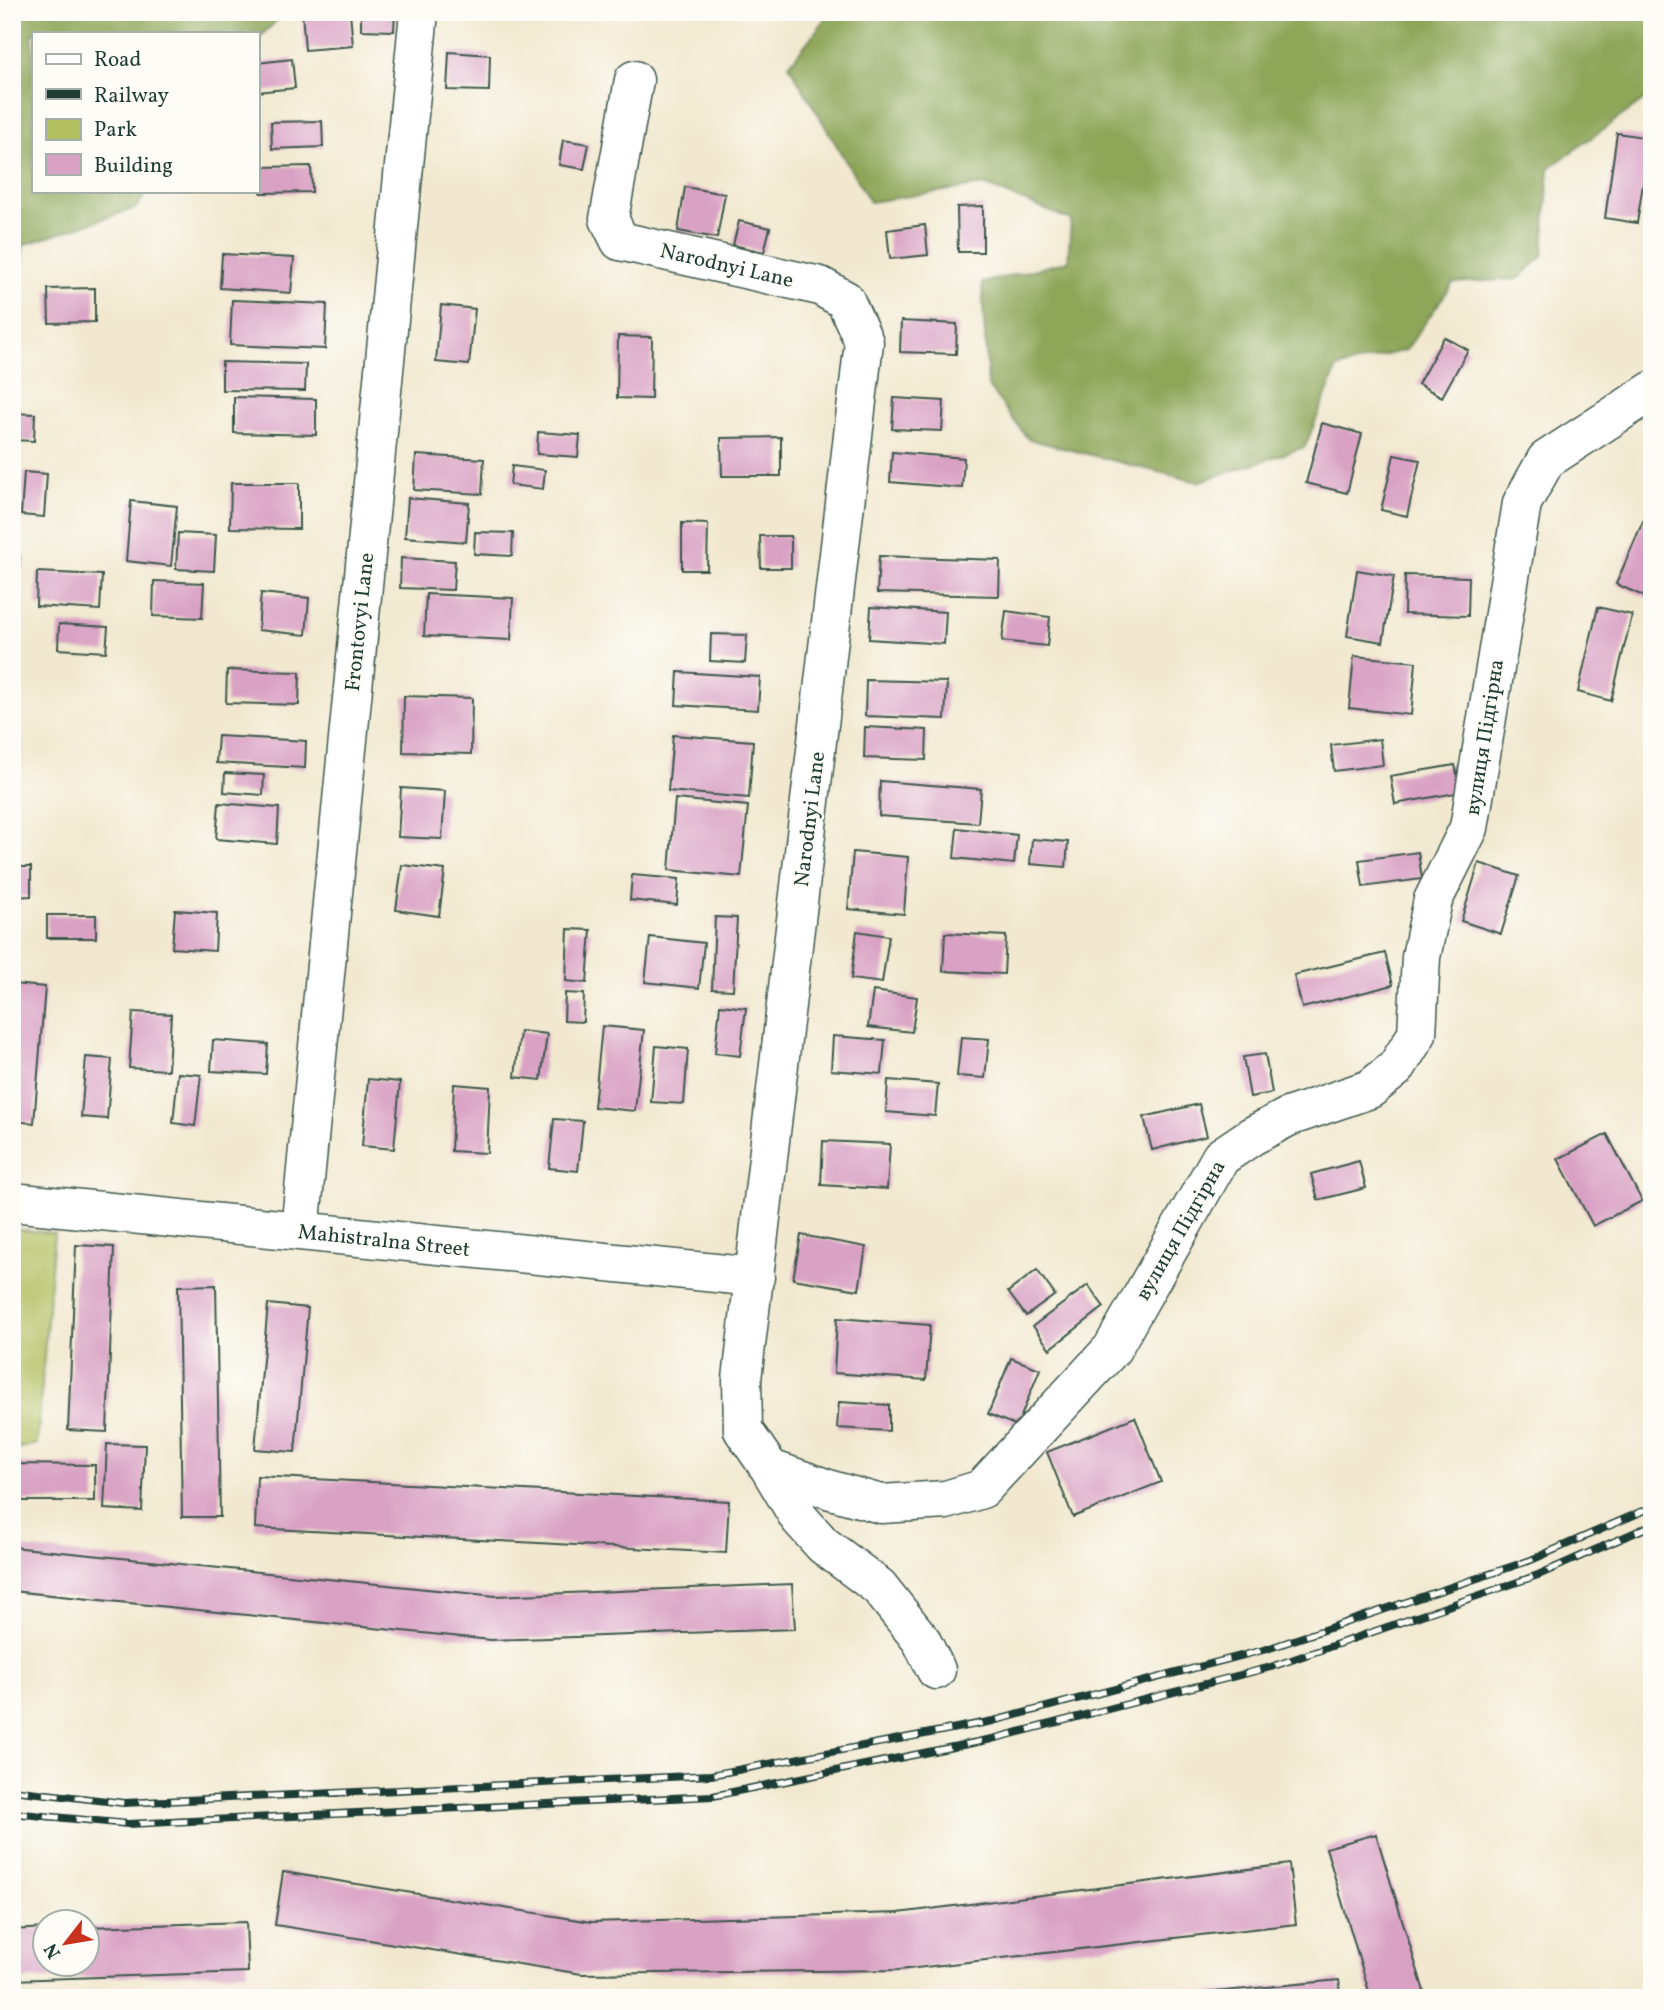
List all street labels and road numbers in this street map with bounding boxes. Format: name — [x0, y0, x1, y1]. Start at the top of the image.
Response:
street label: Narodnyi Lane — [657, 237, 796, 296]
street label: Frontovyi Lane — [339, 551, 382, 693]
street label: вулиця Підгірна — [1459, 657, 1512, 817]
street label: Narodnyi Lane — [788, 750, 833, 889]
street label: вулиця Підгірна — [1129, 1155, 1233, 1306]
street label: Mahistralna Street — [296, 1218, 471, 1265]

